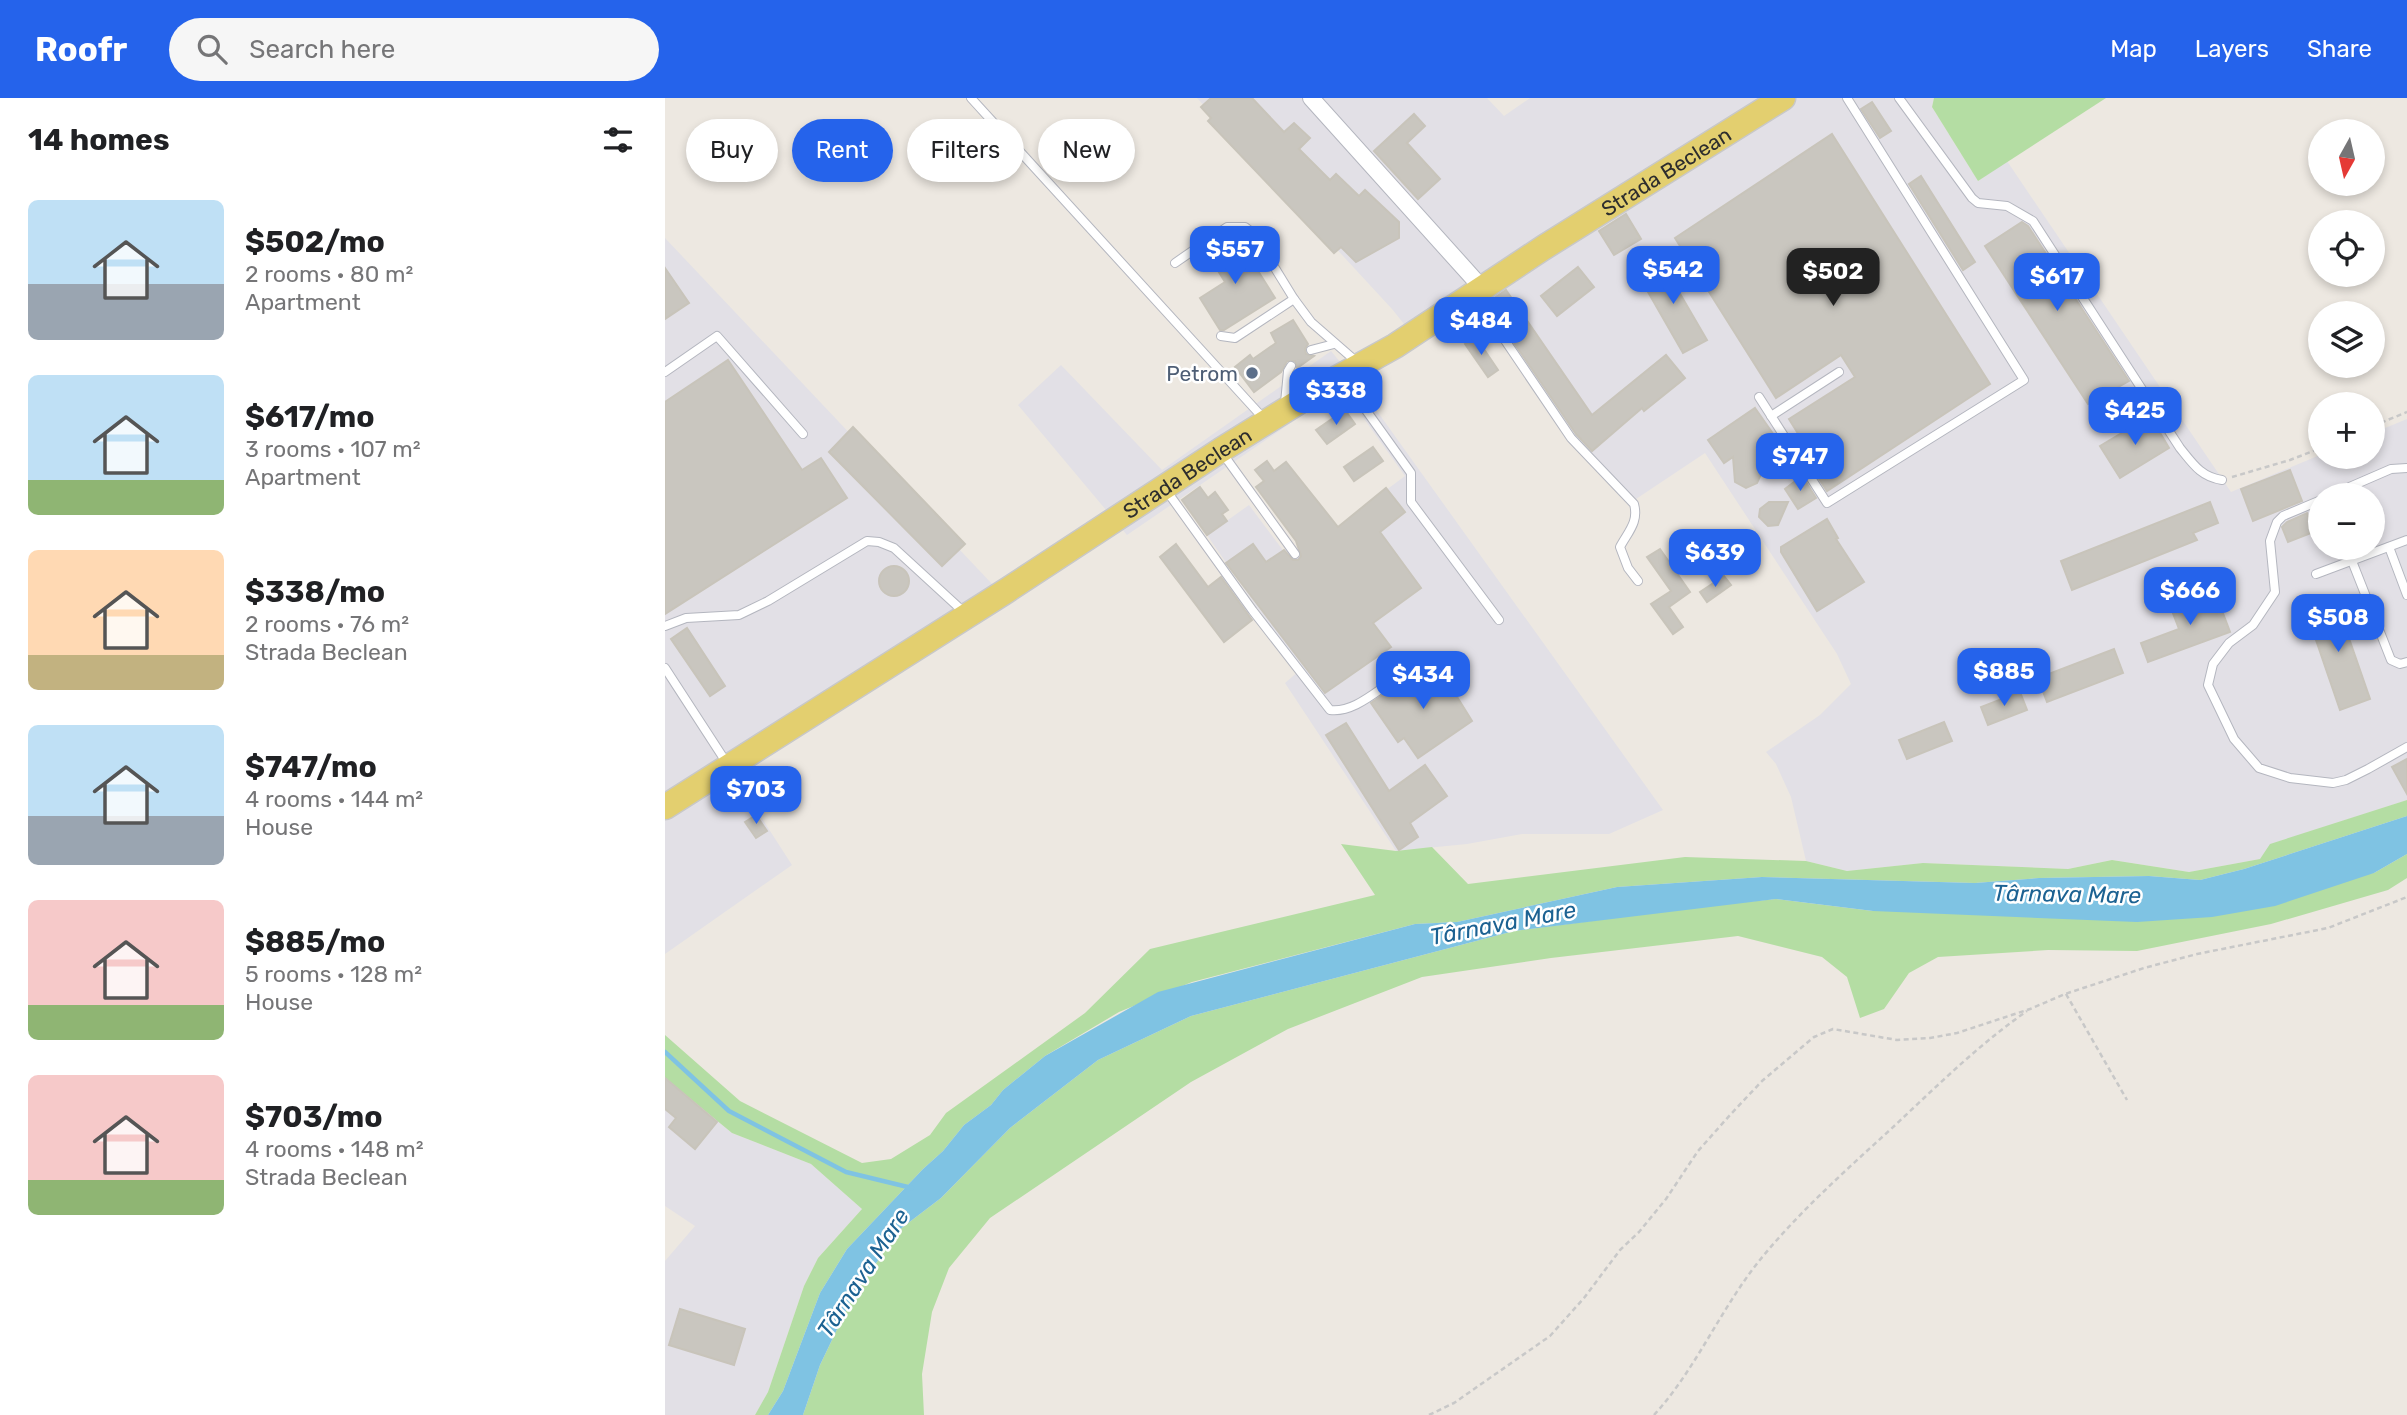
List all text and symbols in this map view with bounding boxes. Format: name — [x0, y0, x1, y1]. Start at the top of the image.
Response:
search box — [169, 18, 659, 81]
text: Roofr — [35, 30, 127, 69]
icon: search — [193, 30, 231, 68]
text: Search here — [249, 34, 395, 65]
text: Map — [2110, 35, 2157, 63]
text: Layers — [2195, 35, 2269, 63]
text: Share — [2307, 35, 2372, 63]
chip: Buy — [686, 119, 778, 182]
chip: Rent — [792, 119, 893, 182]
chip: Filters — [907, 119, 1024, 182]
chip: New — [1038, 119, 1135, 182]
north arrow — [2308, 119, 2385, 196]
map controls — [2308, 119, 2385, 560]
icon: filters — [599, 121, 637, 159]
street label: Strada Beclean — [1596, 121, 1736, 221]
text: 14 homes — [28, 122, 170, 158]
button: locate — [2308, 210, 2385, 287]
text: $502/mo — [245, 224, 385, 260]
pin: $557 — [1194, 226, 1276, 286]
icon: home — [84, 228, 168, 312]
text: $557 — [1206, 235, 1264, 263]
pin: $542 — [1632, 246, 1714, 306]
pin: $502 — [1792, 248, 1874, 308]
pin: $617 — [2016, 254, 2098, 313]
text: $542 — [1643, 255, 1703, 283]
text: $502 — [1803, 257, 1863, 285]
text: 2 rooms · 80 m² — [245, 260, 413, 288]
text: $617 — [2030, 262, 2084, 290]
text: Apartment — [245, 288, 361, 316]
pin: $484 — [1440, 298, 1522, 357]
button: layers — [2308, 301, 2385, 378]
text: $484 — [1450, 306, 1512, 334]
place label: Petrom — [1166, 361, 1238, 386]
marker: Petrom — [1244, 365, 1260, 381]
pin: $338 — [1295, 368, 1377, 427]
text: $338 — [1305, 376, 1367, 404]
pin: $425 — [2094, 388, 2176, 447]
button: + — [2308, 392, 2385, 469]
text: $425 — [2105, 396, 2165, 424]
text: $617/mo — [245, 399, 375, 435]
icon: home — [84, 403, 168, 487]
street label: Strada Beclean — [1118, 422, 1256, 524]
pin: $747 — [1759, 434, 1841, 493]
text: 3 rooms · 107 m² — [245, 435, 421, 463]
text: $747 — [1772, 442, 1828, 470]
text: Apartment — [245, 463, 361, 491]
button: − — [2308, 483, 2385, 560]
pin: $639 — [1674, 530, 1756, 589]
text: $639 — [1685, 538, 1745, 566]
pin: $666 — [2149, 568, 2231, 627]
text: $338/mo — [245, 574, 385, 610]
text: $666 — [2160, 576, 2220, 604]
icon: home — [84, 578, 168, 662]
pin: $508 — [2297, 594, 2379, 654]
text: $508 — [2307, 603, 2369, 631]
text: 2 rooms · 76 m² — [245, 610, 409, 638]
text: Strada Beclean — [245, 638, 408, 666]
pin: $885 — [1963, 648, 2045, 708]
pin: $434 — [1382, 652, 1464, 711]
text: $885 — [1973, 657, 2035, 685]
text: $434 — [1392, 660, 1454, 688]
text: $747/mo — [245, 749, 377, 785]
icon: home — [84, 753, 168, 837]
pin: $703 — [715, 766, 797, 826]
text: $703 — [726, 775, 786, 803]
text: 4 rooms · 144 m² — [245, 785, 423, 813]
text: House — [245, 813, 313, 841]
water label: Târnava Mare — [1993, 879, 2141, 909]
water label: Târnava Mare — [1428, 895, 1579, 951]
text: $885/mo — [245, 924, 385, 960]
icon: home — [84, 928, 168, 1012]
text: 5 rooms · 128 m² — [245, 960, 422, 988]
text: House — [245, 988, 313, 1016]
text: $703/mo — [245, 1099, 383, 1135]
icon: home — [84, 1103, 168, 1187]
text: 4 rooms · 148 m² — [245, 1135, 424, 1163]
text: Strada Beclean — [245, 1163, 408, 1191]
water label: Târnava Mare — [811, 1203, 915, 1343]

